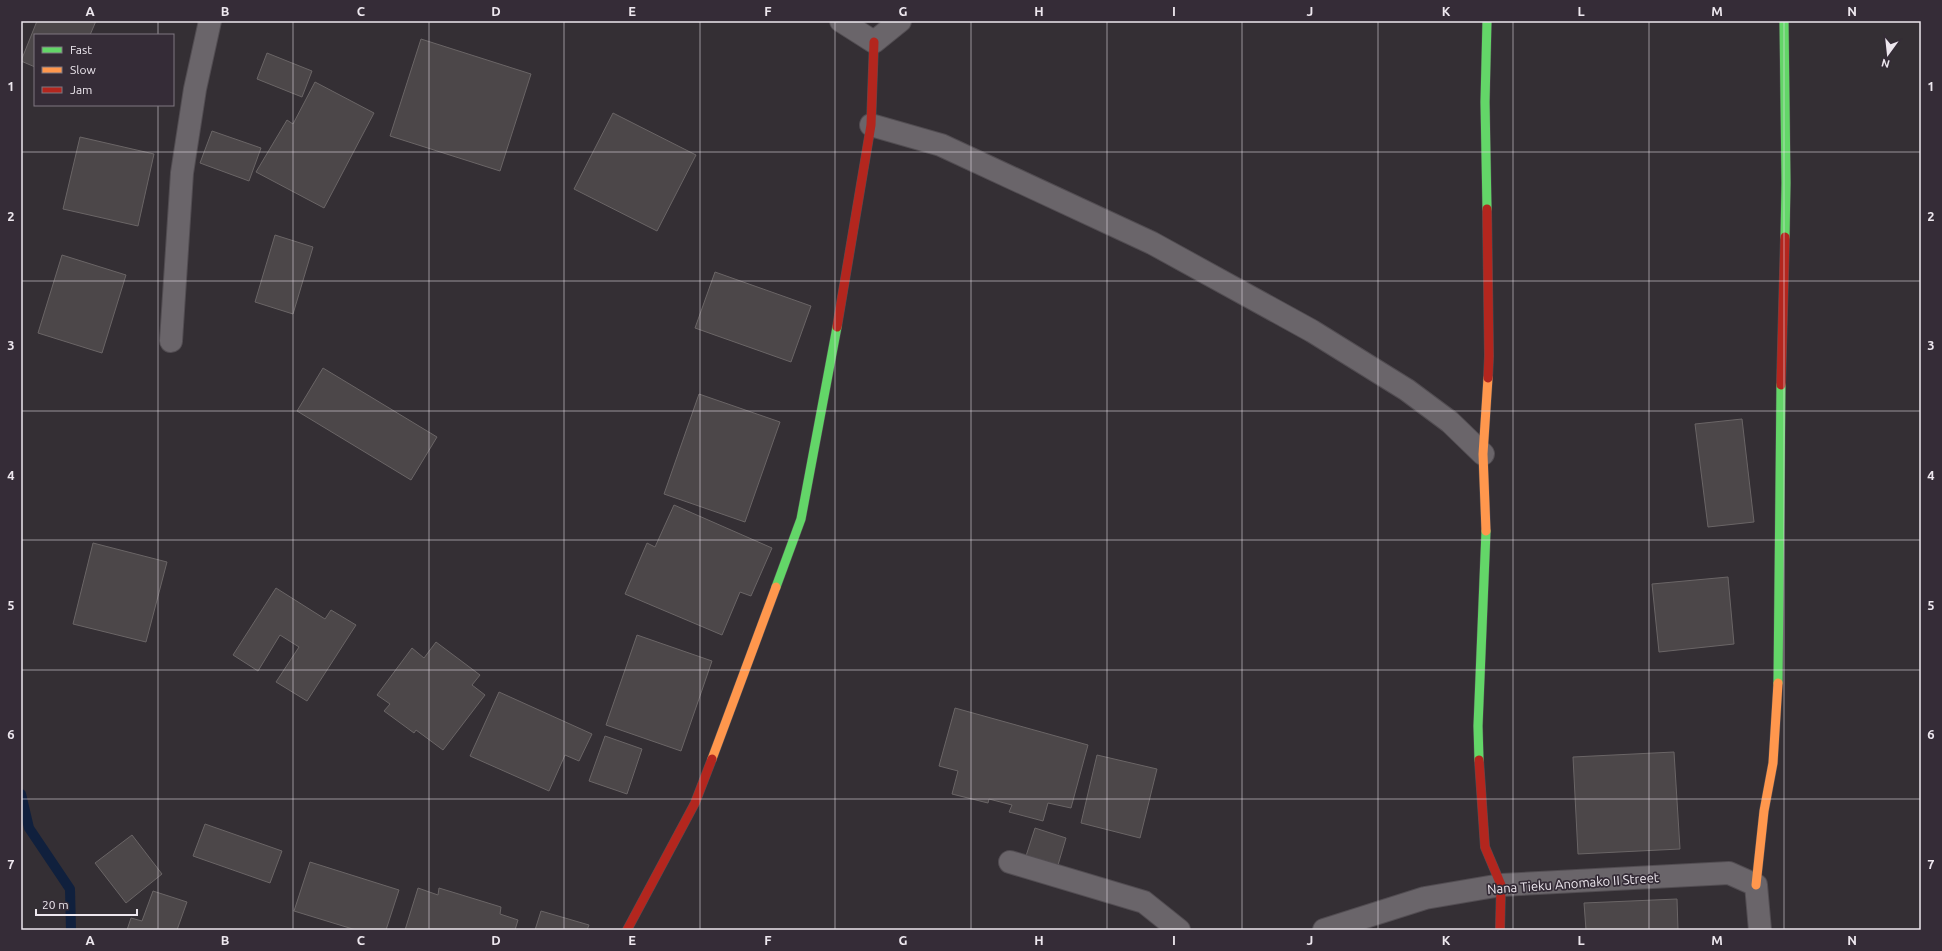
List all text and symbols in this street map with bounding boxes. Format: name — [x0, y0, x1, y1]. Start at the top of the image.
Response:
text: A — [85, 4, 95, 18]
text: B — [221, 4, 230, 18]
text: C — [357, 4, 366, 18]
text: D — [491, 4, 501, 18]
text: E — [628, 4, 636, 18]
text: F — [764, 4, 772, 18]
text: G — [899, 4, 908, 18]
text: H — [1034, 4, 1044, 18]
text: I — [1172, 4, 1176, 18]
text: J — [1307, 4, 1313, 18]
text: K — [1442, 4, 1451, 18]
text: L — [1577, 4, 1585, 18]
text: M — [1711, 4, 1723, 18]
text: N — [1847, 4, 1857, 18]
legend — [34, 34, 174, 106]
north arrow — [1868, 34, 1908, 74]
text: Fast — [70, 43, 92, 56]
text: N — [1880, 57, 1891, 71]
text: Slow — [70, 63, 96, 76]
text: 1 — [7, 79, 15, 93]
text: 1 — [1927, 79, 1935, 93]
text: Jam — [70, 83, 92, 96]
text: 2 — [7, 209, 15, 223]
text: 2 — [1927, 209, 1935, 223]
text: 3 — [7, 338, 15, 352]
text: 3 — [1927, 338, 1935, 352]
text: 4 — [7, 468, 15, 482]
text: 4 — [1927, 468, 1935, 482]
text: 5 — [7, 598, 15, 612]
text: 5 — [1927, 598, 1935, 612]
text: 6 — [7, 727, 15, 741]
text: 6 — [1927, 727, 1935, 741]
text: 7 — [7, 857, 15, 871]
text: 7 — [1927, 857, 1935, 871]
street label: Nana Tieku Anomako II Street — [1487, 870, 1659, 896]
scale bar — [36, 891, 137, 917]
text: 20 m — [42, 898, 69, 911]
text: A — [85, 933, 95, 947]
text: B — [221, 933, 230, 947]
text: C — [357, 933, 366, 947]
text: D — [491, 933, 501, 947]
text: E — [628, 933, 636, 947]
text: F — [764, 933, 772, 947]
text: G — [899, 933, 908, 947]
text: H — [1034, 933, 1044, 947]
text: I — [1172, 933, 1176, 947]
text: J — [1307, 933, 1313, 947]
text: K — [1442, 933, 1451, 947]
text: L — [1577, 933, 1585, 947]
text: M — [1711, 933, 1723, 947]
text: N — [1847, 933, 1857, 947]

